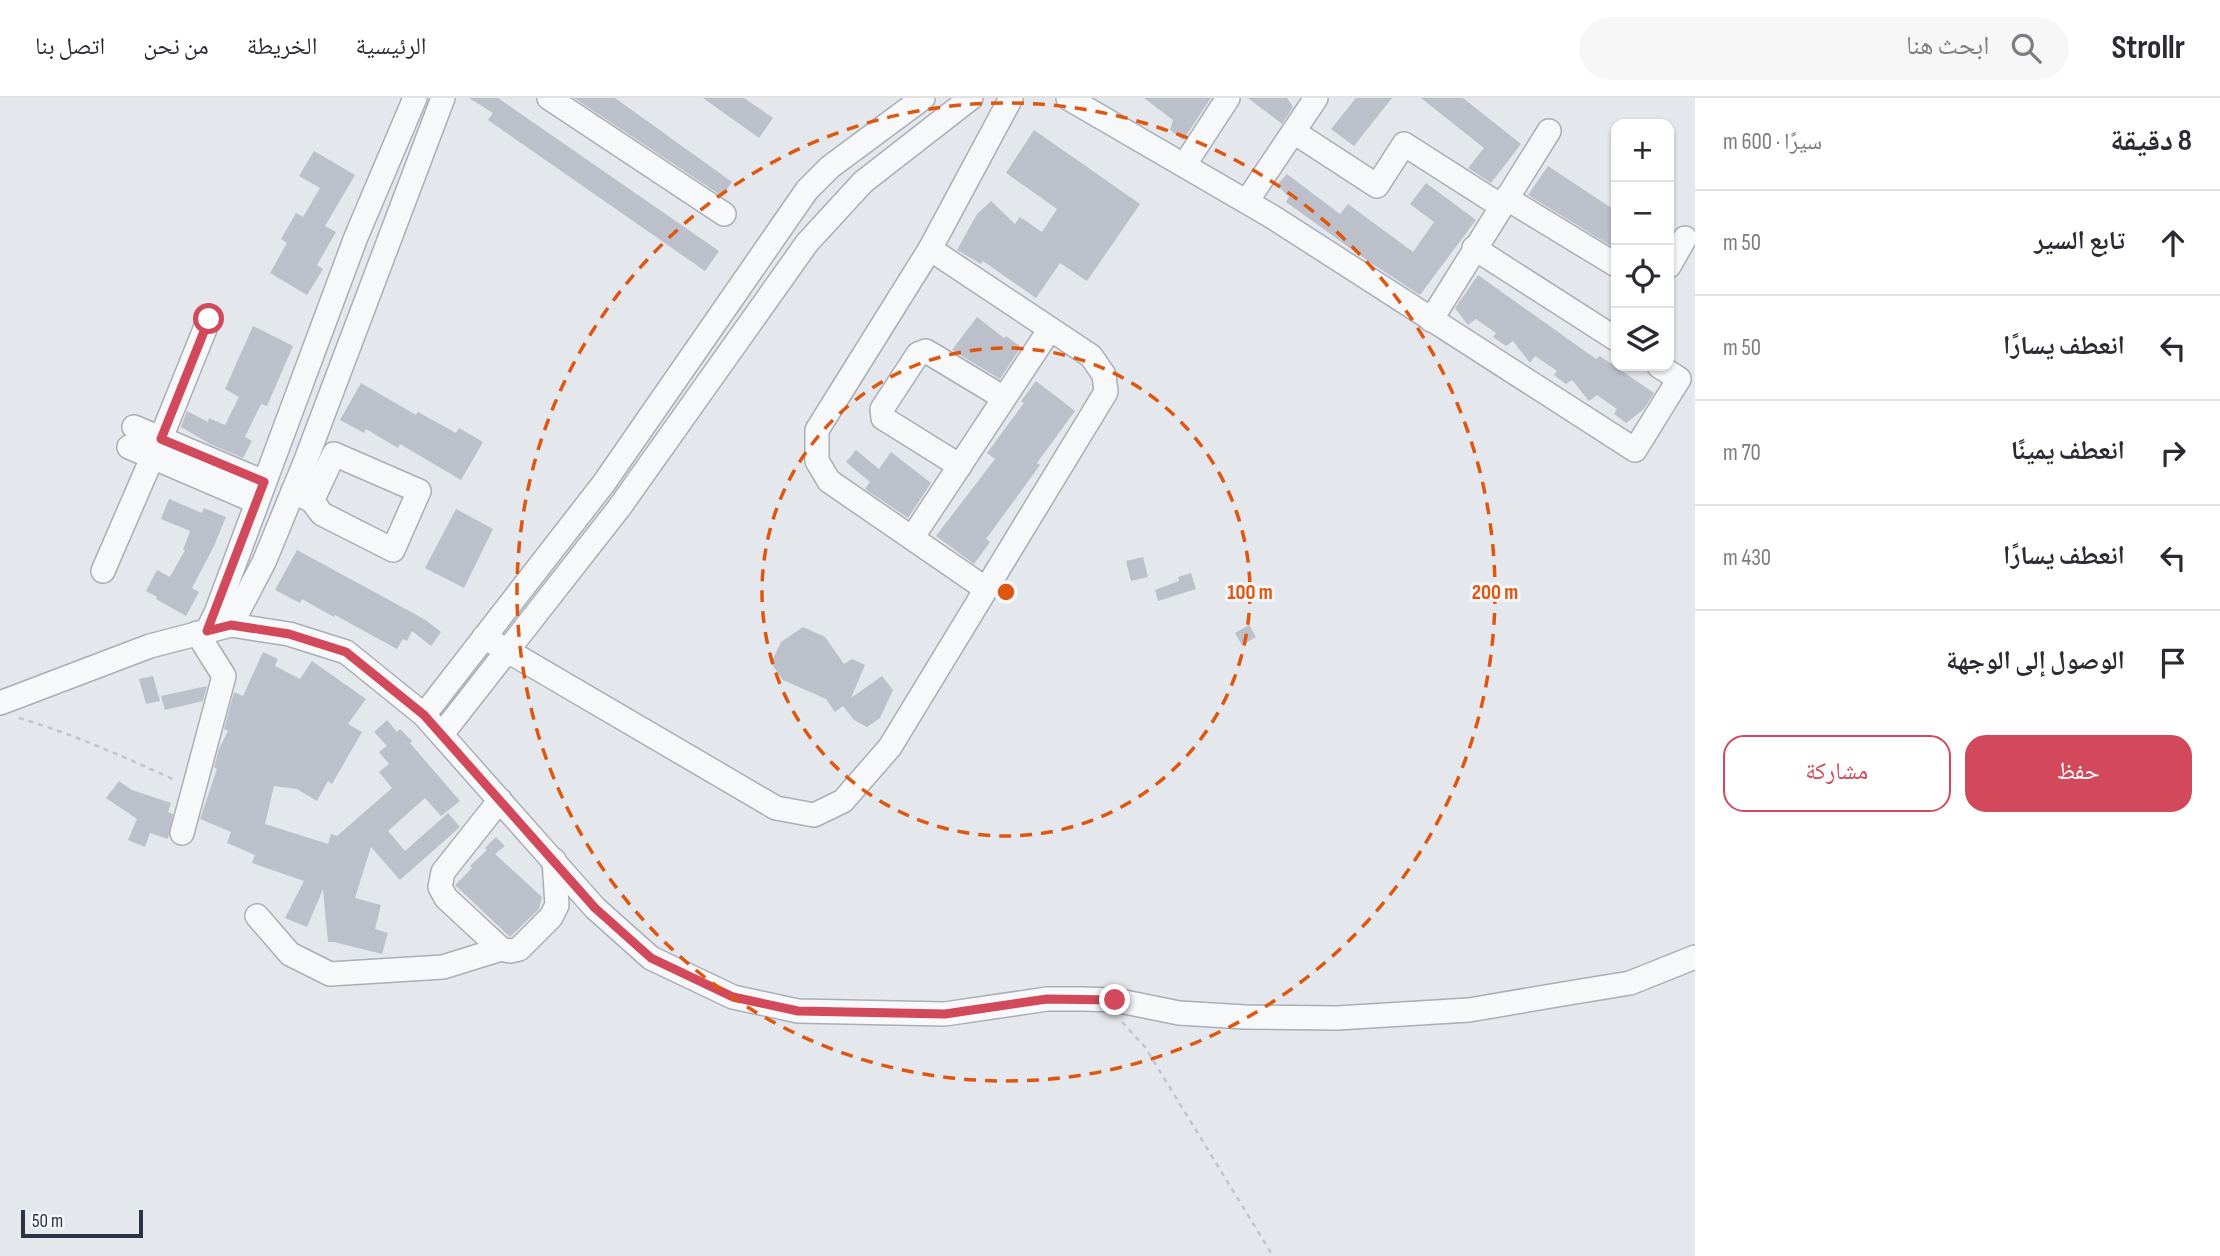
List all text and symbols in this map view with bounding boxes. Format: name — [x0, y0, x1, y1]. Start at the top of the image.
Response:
search box — [1579, 17, 2069, 80]
text: Strollr — [2111, 28, 2185, 68]
icon: search — [2007, 29, 2045, 67]
text: ابحث هنا — [1906, 31, 1989, 62]
text: اتصل بنا — [35, 32, 105, 61]
text: من نحن — [143, 32, 209, 61]
text: الخريطة — [247, 32, 317, 61]
text: الرئيسية — [355, 32, 427, 61]
map controls — [1611, 119, 1674, 371]
button: + — [1611, 119, 1674, 182]
text: 8 دقيقة — [2110, 123, 2192, 159]
text: سيرًا · 600 m — [1723, 128, 1822, 156]
button: − — [1611, 182, 1674, 245]
icon: ahead — [2154, 224, 2192, 262]
text: تابع السير — [2034, 226, 2125, 257]
text: 50 m — [1723, 229, 1761, 257]
button: locate — [1611, 245, 1674, 308]
route start — [193, 303, 224, 334]
button: layers — [1611, 308, 1674, 371]
icon: left — [2154, 329, 2192, 367]
text: انعطف يسارًا — [2003, 331, 2125, 362]
text: 50 m — [1723, 334, 1761, 362]
icon: right — [2154, 434, 2192, 472]
text: انعطف يمينًا — [2011, 436, 2125, 467]
text: 70 m — [1723, 439, 1761, 467]
icon: left — [2154, 539, 2192, 577]
text: انعطف يسارًا — [2003, 541, 2125, 572]
text: 430 m — [1723, 544, 1771, 572]
centre of rings — [994, 580, 1018, 604]
text: 100 m — [1227, 580, 1273, 605]
text: 200 m — [1472, 580, 1518, 605]
icon: arrive — [2154, 644, 2192, 682]
text: الوصول إلى الوجهة — [1946, 646, 2125, 677]
button: مشاركة — [1723, 735, 1951, 812]
button: حفظ — [1965, 735, 2192, 812]
route end — [1099, 984, 1130, 1015]
scale bar — [21, 1207, 144, 1239]
text: 50 m — [32, 1210, 63, 1233]

